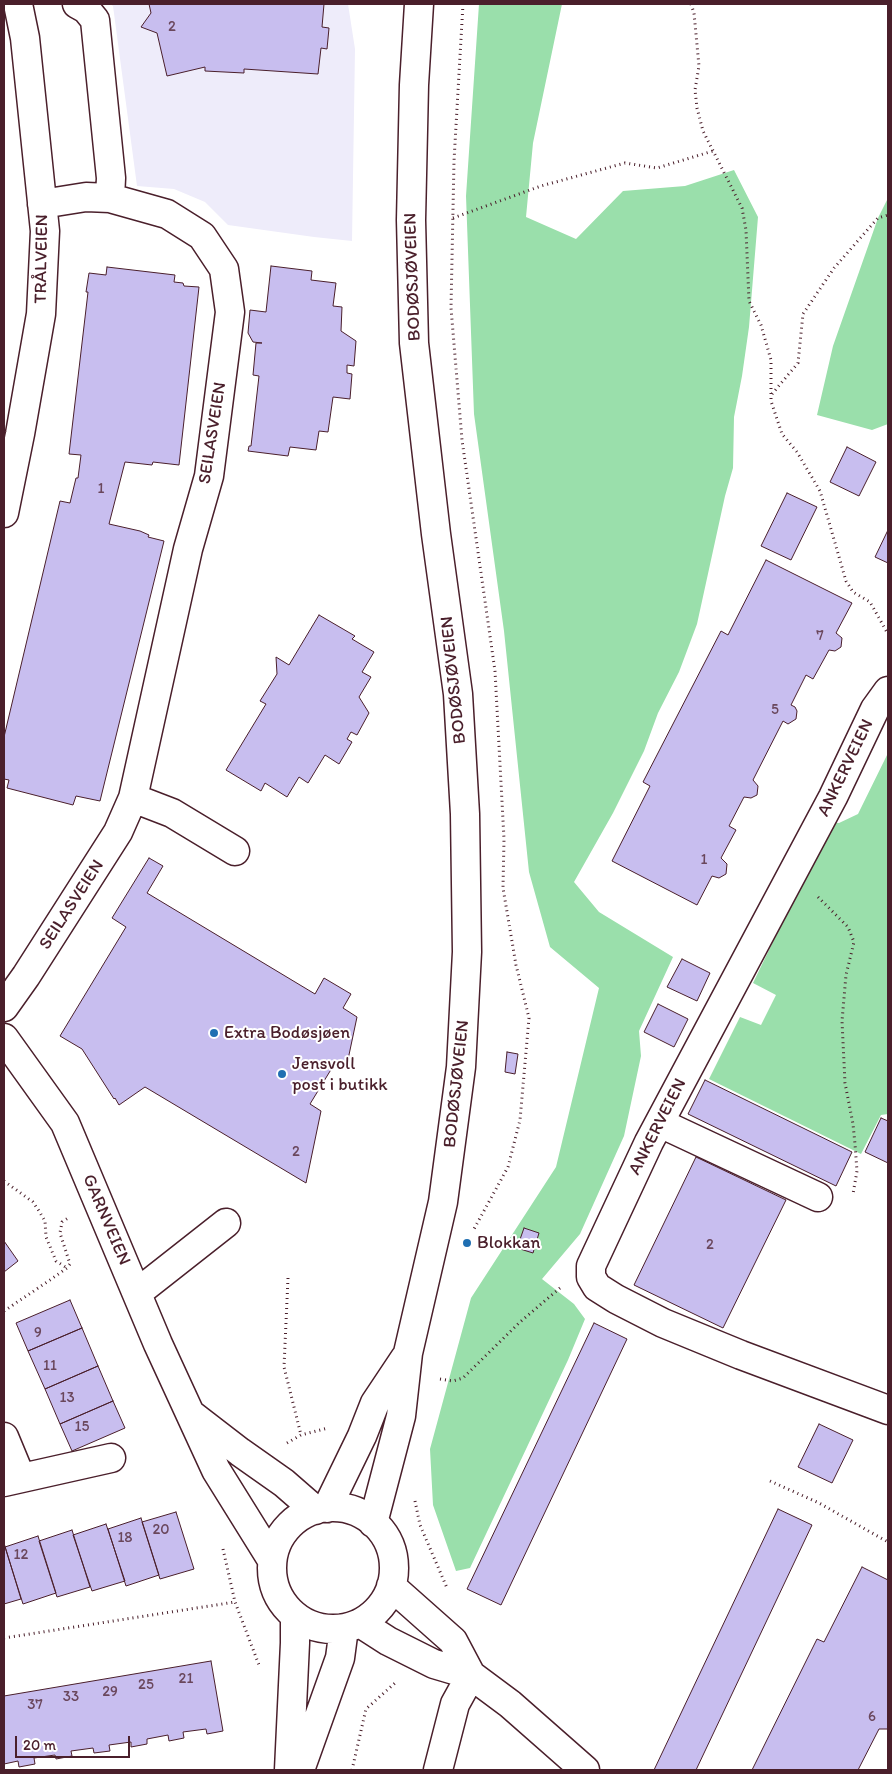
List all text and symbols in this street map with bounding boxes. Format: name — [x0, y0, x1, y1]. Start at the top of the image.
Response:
house number: 2 — [168, 18, 176, 36]
street label: BODØSJØVEIEN — [400, 212, 426, 342]
street label: TRÅLVEIEN — [30, 214, 54, 304]
street label: SEILASVEIEN — [194, 381, 232, 485]
house number: 1 — [98, 480, 104, 498]
street label: BODØSJØVEIEN — [437, 615, 471, 745]
house number: 7 — [816, 627, 824, 645]
house number: 5 — [771, 701, 779, 719]
street label: ANKERVEIEN — [813, 716, 879, 820]
house number: 1 — [701, 851, 707, 869]
street label: SEILASVEIEN — [35, 856, 109, 954]
street label: BODØSJØVEIEN — [440, 1019, 474, 1149]
place label: Extra Bodøsjøen — [224, 1022, 350, 1044]
marker: Extra Bodøsjøen — [208, 1027, 220, 1039]
place label: Jensvoll post i butikk — [292, 1053, 387, 1096]
marker: Jensvoll post i butikk — [276, 1068, 288, 1080]
street label: ANKERVEIEN — [624, 1075, 692, 1179]
house number: 2 — [292, 1143, 300, 1161]
street label: GARNVEIEN — [77, 1171, 135, 1269]
place label: Blokkan — [477, 1232, 540, 1254]
house number: 2 — [706, 1236, 714, 1254]
marker: Blokkan — [461, 1237, 473, 1249]
house number: 9 — [34, 1324, 42, 1342]
house number: 11 — [43, 1357, 57, 1375]
house number: 13 — [59, 1389, 75, 1407]
house number: 15 — [75, 1418, 89, 1436]
house number: 20 — [152, 1521, 170, 1539]
house number: 18 — [117, 1529, 133, 1547]
house number: 12 — [14, 1546, 28, 1564]
house number: 21 — [179, 1670, 193, 1688]
house number: 25 — [138, 1676, 154, 1694]
house number: 29 — [102, 1683, 118, 1701]
house number: 33 — [63, 1688, 79, 1706]
house number: 37 — [27, 1696, 43, 1714]
house number: 6 — [868, 1708, 876, 1726]
scale bar — [18, 1726, 132, 1758]
text: 20 m — [23, 1736, 56, 1754]

